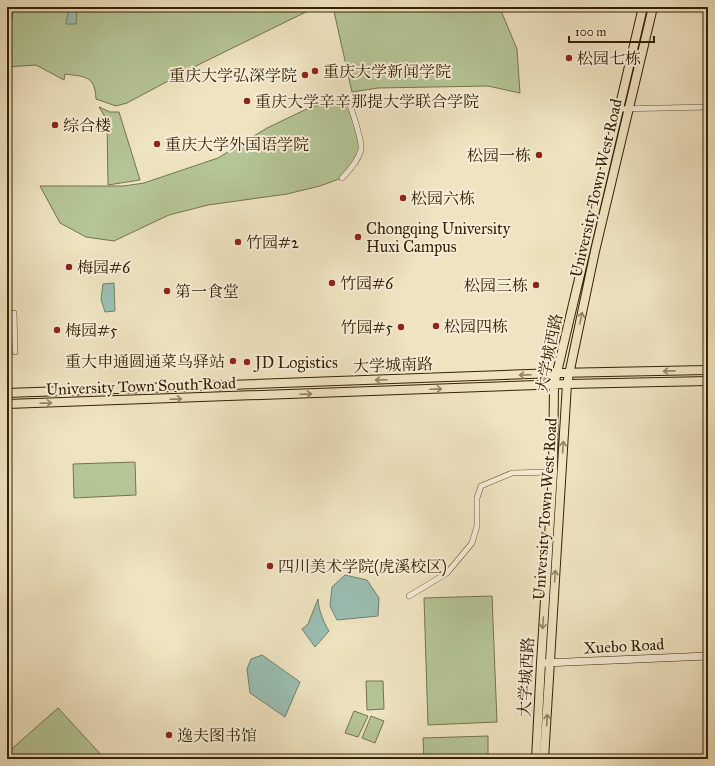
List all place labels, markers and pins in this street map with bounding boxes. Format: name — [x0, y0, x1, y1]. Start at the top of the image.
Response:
place label: 松园七栋 — [577, 49, 641, 68]
marker: 松园七栋 — [564, 53, 574, 63]
place label: 重庆大学新闻学院 — [323, 62, 451, 81]
place label: 重庆大学弘深学院 — [169, 66, 297, 85]
marker: 重庆大学新闻学院 — [310, 66, 320, 76]
marker: 重庆大学弘深学院 — [300, 70, 310, 80]
place label: 重庆大学辛辛那提大学联合学院 — [255, 92, 479, 111]
marker: 重庆大学辛辛那提大学联合学院 — [242, 96, 252, 106]
place label: 综合楼 — [63, 116, 111, 135]
marker: 综合楼 — [50, 120, 60, 130]
place label: 重庆大学外国语学院 — [165, 135, 309, 154]
marker: 重庆大学外国语学院 — [152, 139, 162, 149]
place label: 松园一栋 — [467, 146, 531, 165]
marker: 松园一栋 — [534, 150, 544, 160]
place label: 松园六栋 — [411, 189, 475, 208]
marker: 松园六栋 — [398, 193, 408, 203]
place label: Chongqing University Huxi Campus — [366, 219, 511, 256]
marker: Chongqing University Huxi Campus — [353, 232, 363, 242]
place label: 竹园#2 — [246, 233, 299, 252]
marker: 竹园#2 — [233, 237, 243, 247]
place label: 梅园#6 — [77, 258, 131, 277]
marker: 梅园#6 — [64, 262, 74, 272]
place label: 竹园#6 — [340, 274, 394, 293]
place label: 松园三栋 — [464, 276, 528, 295]
marker: 竹园#6 — [327, 278, 337, 288]
marker: 松园三栋 — [531, 280, 541, 290]
place label: 第一食堂 — [175, 282, 239, 301]
marker: 第一食堂 — [162, 286, 172, 296]
place label: 松园四栋 — [444, 317, 508, 336]
place label: 竹园#5 — [340, 318, 394, 337]
place label: 梅园#5 — [65, 321, 118, 340]
marker: 松园四栋 — [431, 321, 441, 331]
marker: 竹园#5 — [396, 322, 406, 332]
marker: 梅园#5 — [52, 325, 62, 335]
place label: 重大申通圆通菜鸟驿站 — [65, 352, 225, 371]
place label: JD Logistics — [253, 353, 338, 373]
marker: 重大申通圆通菜鸟驿站 — [228, 356, 238, 366]
marker: JD Logistics — [242, 357, 252, 367]
place label: 四川美术学院(虎溪校区) — [278, 557, 447, 577]
marker: 四川美术学院(虎溪校区) — [265, 561, 275, 571]
place label: 逸夫图书馆 — [177, 726, 257, 745]
marker: 逸夫图书馆 — [164, 730, 174, 740]

